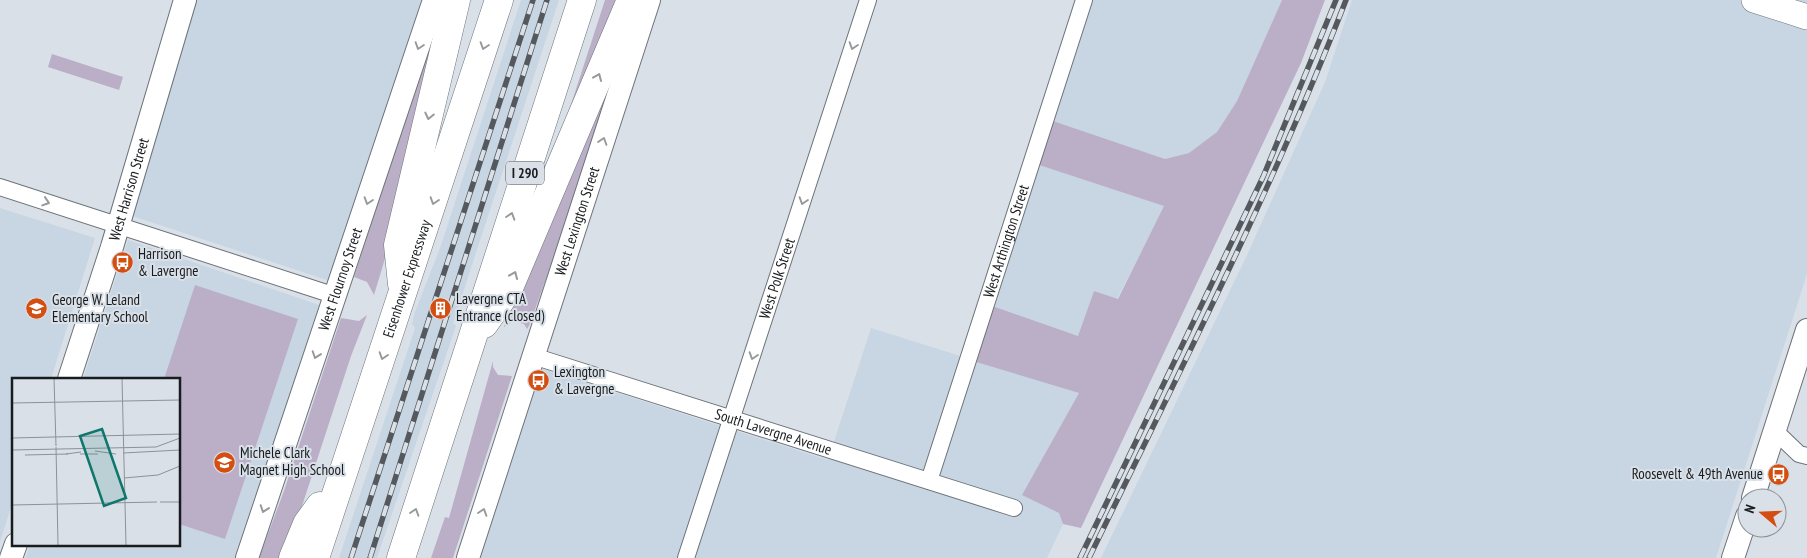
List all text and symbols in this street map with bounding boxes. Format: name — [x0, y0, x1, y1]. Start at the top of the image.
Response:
one-way arrow — [414, 42, 424, 50]
one-way arrow — [480, 42, 490, 50]
one-way arrow — [849, 42, 859, 50]
one-way arrow — [592, 73, 603, 82]
one-way arrow — [424, 111, 435, 120]
street label: West Harrison Street — [104, 136, 153, 243]
one-way arrow — [598, 137, 608, 146]
road number: I 290 — [506, 162, 544, 184]
street label: West Lexington Street — [550, 164, 603, 278]
street label: West Arthington Street — [979, 182, 1033, 300]
one-way arrow — [42, 196, 50, 206]
one-way arrow — [363, 196, 373, 204]
one-way arrow — [429, 196, 439, 205]
one-way arrow — [798, 196, 808, 205]
one-way arrow — [506, 212, 516, 220]
street label: Eisenhower Expressway — [378, 217, 435, 340]
street label: West Flournoy Street — [314, 225, 366, 333]
street label: West Polk Street — [755, 235, 799, 321]
place label: Harrison & Lavergne — [138, 244, 198, 280]
bus stop icon: Harrison & Lavergne — [110, 251, 134, 275]
one-way arrow — [508, 271, 519, 280]
place label: Lavergne CTA Entrance (closed) — [456, 289, 545, 325]
place label: George W. Leland Elementary School — [52, 290, 149, 326]
building icon: Lavergne CTA Entrance (closed) — [428, 296, 452, 320]
school or university icon: George W. Leland Elementary School — [24, 297, 48, 321]
one-way arrow — [312, 350, 322, 358]
one-way arrow — [378, 351, 388, 360]
one-way arrow — [748, 351, 758, 359]
place label: Lexington & Lavergne — [554, 362, 614, 398]
bus stop icon: Lexington & Lavergne — [526, 369, 550, 393]
inset map — [12, 378, 180, 546]
street label: South Lavergne Avenue — [713, 404, 834, 459]
place label: Michele Clark Magnet High School — [240, 443, 345, 479]
school or university icon: Michele Clark Magnet High School — [212, 450, 236, 474]
bus stop icon: Roosevelt & 49th Avenue — [1767, 462, 1791, 486]
place label: Roosevelt & 49th Avenue — [1632, 464, 1763, 483]
north arrow — [1737, 488, 1787, 538]
text: N — [1740, 502, 1759, 515]
one-way arrow — [260, 504, 270, 512]
one-way arrow — [410, 508, 420, 516]
one-way arrow — [477, 508, 487, 516]

